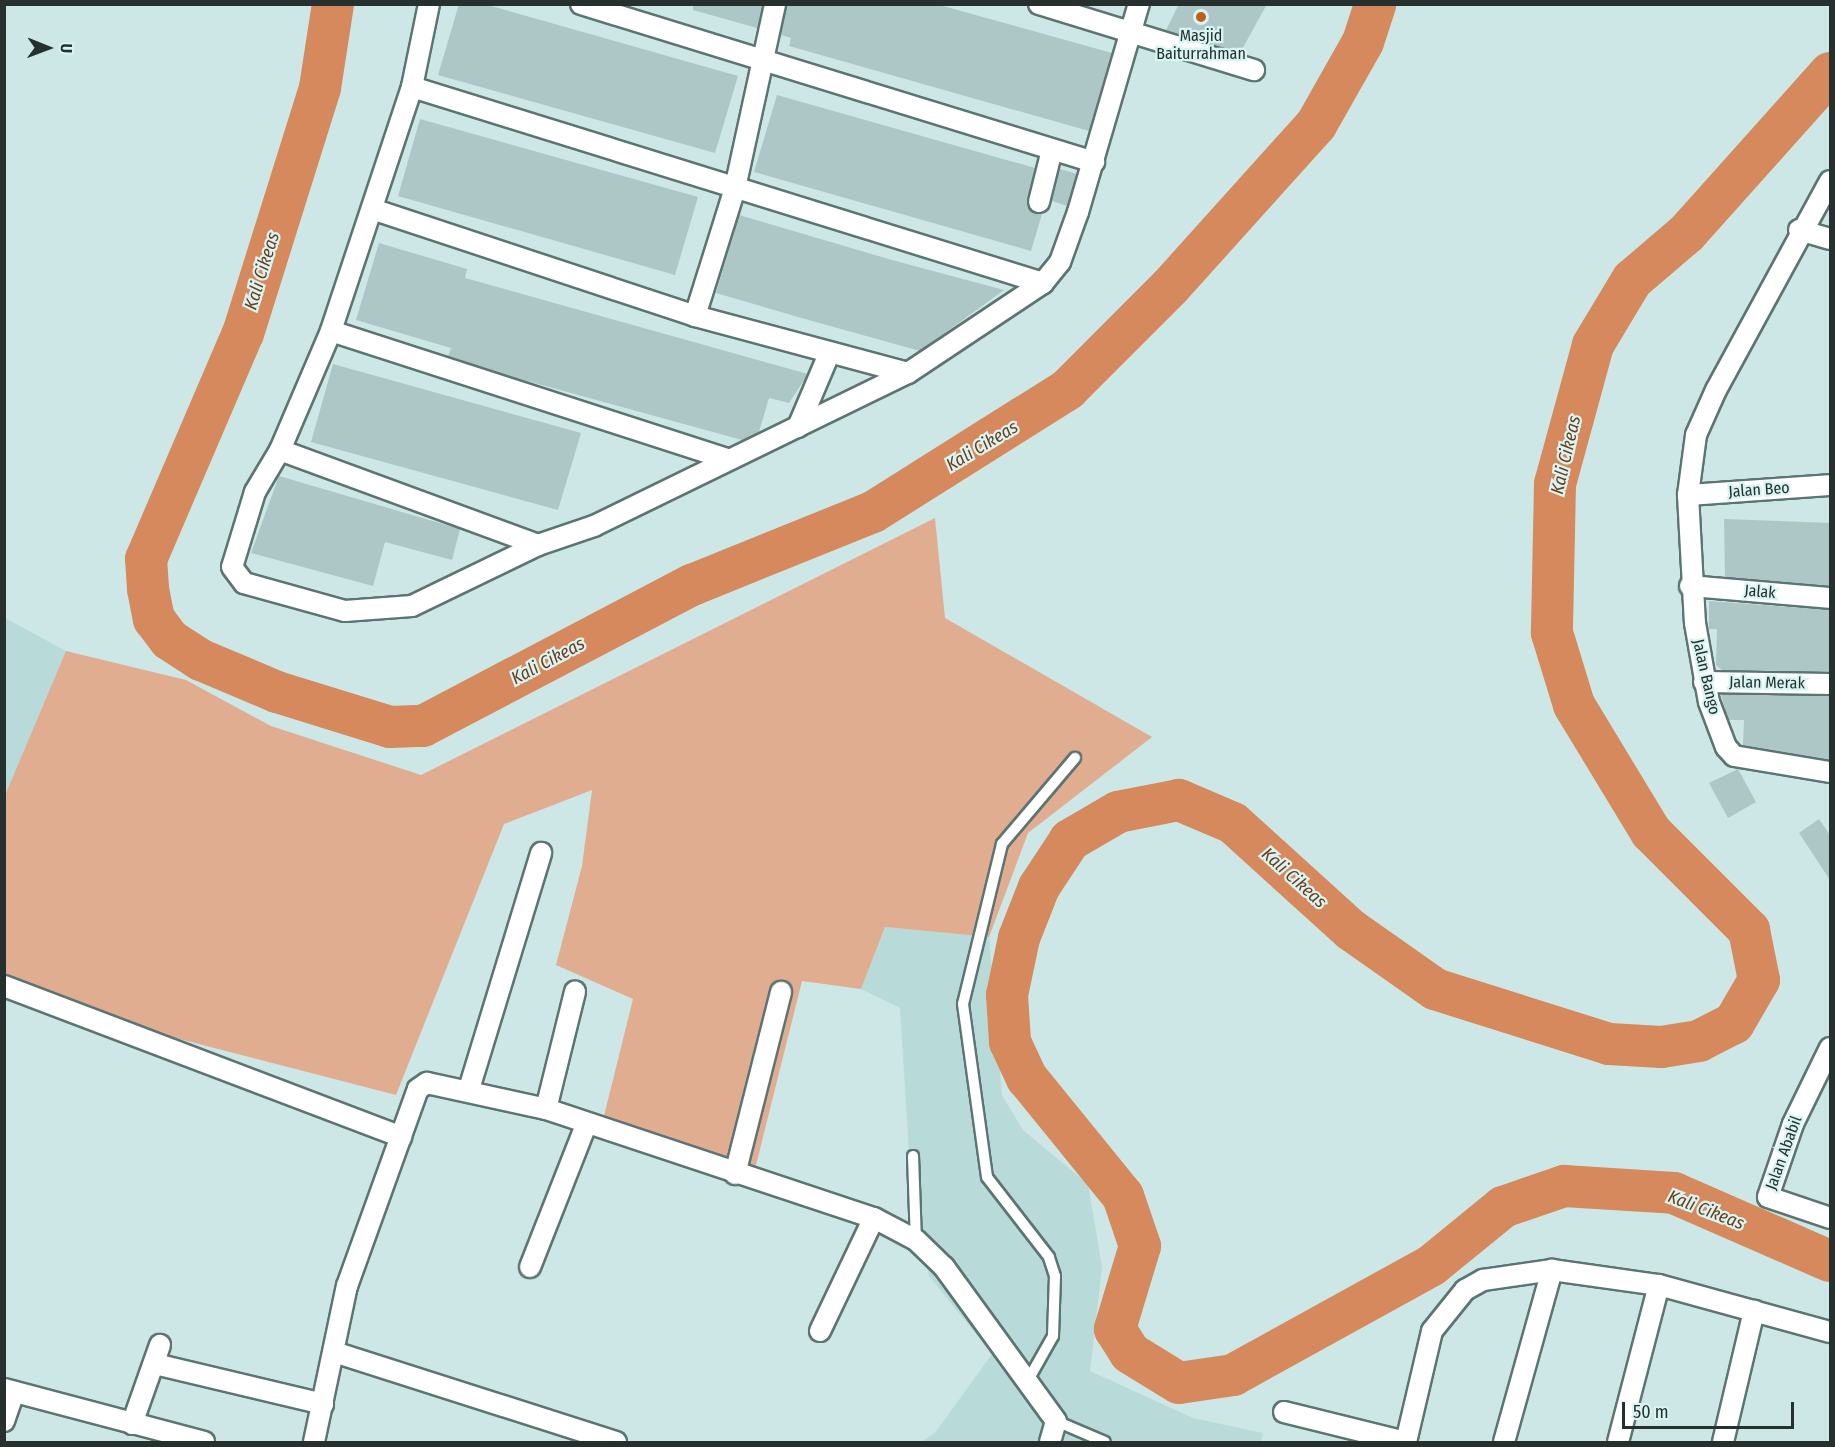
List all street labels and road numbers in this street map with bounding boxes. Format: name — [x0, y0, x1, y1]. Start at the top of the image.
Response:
street label: Jalan Beo — [1728, 478, 1790, 502]
street label: Jalak — [1743, 581, 1777, 603]
street label: Jalan Bango — [1688, 637, 1724, 717]
street label: Jalan Merak — [1729, 673, 1805, 693]
street label: Jalan Ababil — [1762, 1113, 1806, 1193]

